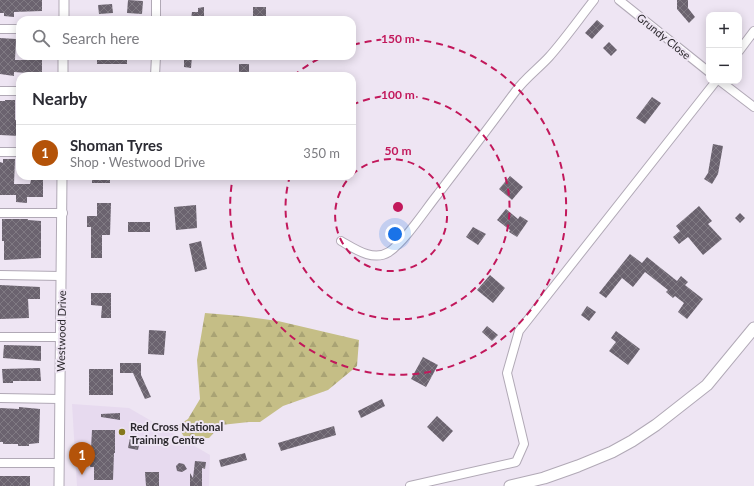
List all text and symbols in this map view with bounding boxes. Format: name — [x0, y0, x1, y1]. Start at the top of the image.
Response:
street label: Grundy Close — [635, 10, 694, 62]
map controls — [706, 12, 742, 84]
button: + — [706, 12, 742, 48]
search box — [16, 16, 356, 60]
icon: search — [30, 27, 52, 49]
text: Search here — [62, 29, 139, 47]
text: 150 m — [381, 31, 415, 46]
button: − — [706, 48, 742, 84]
text: 100 m — [381, 87, 415, 102]
text: Nearby — [32, 88, 87, 109]
text: Shoman Tyres — [70, 136, 163, 154]
text: 50 m — [385, 143, 411, 158]
text: 1 — [41, 145, 49, 161]
text: 350 m — [303, 145, 340, 161]
text: Shop · Westwood Drive — [70, 154, 205, 170]
centre of rings — [391, 200, 405, 214]
your location — [385, 224, 405, 244]
street label: Westwood Drive — [54, 290, 68, 372]
place label: Red Cross National Training Centre — [130, 420, 223, 446]
marker: Red Cross National Training Centre — [117, 427, 127, 437]
pin: 1 — [69, 442, 95, 475]

